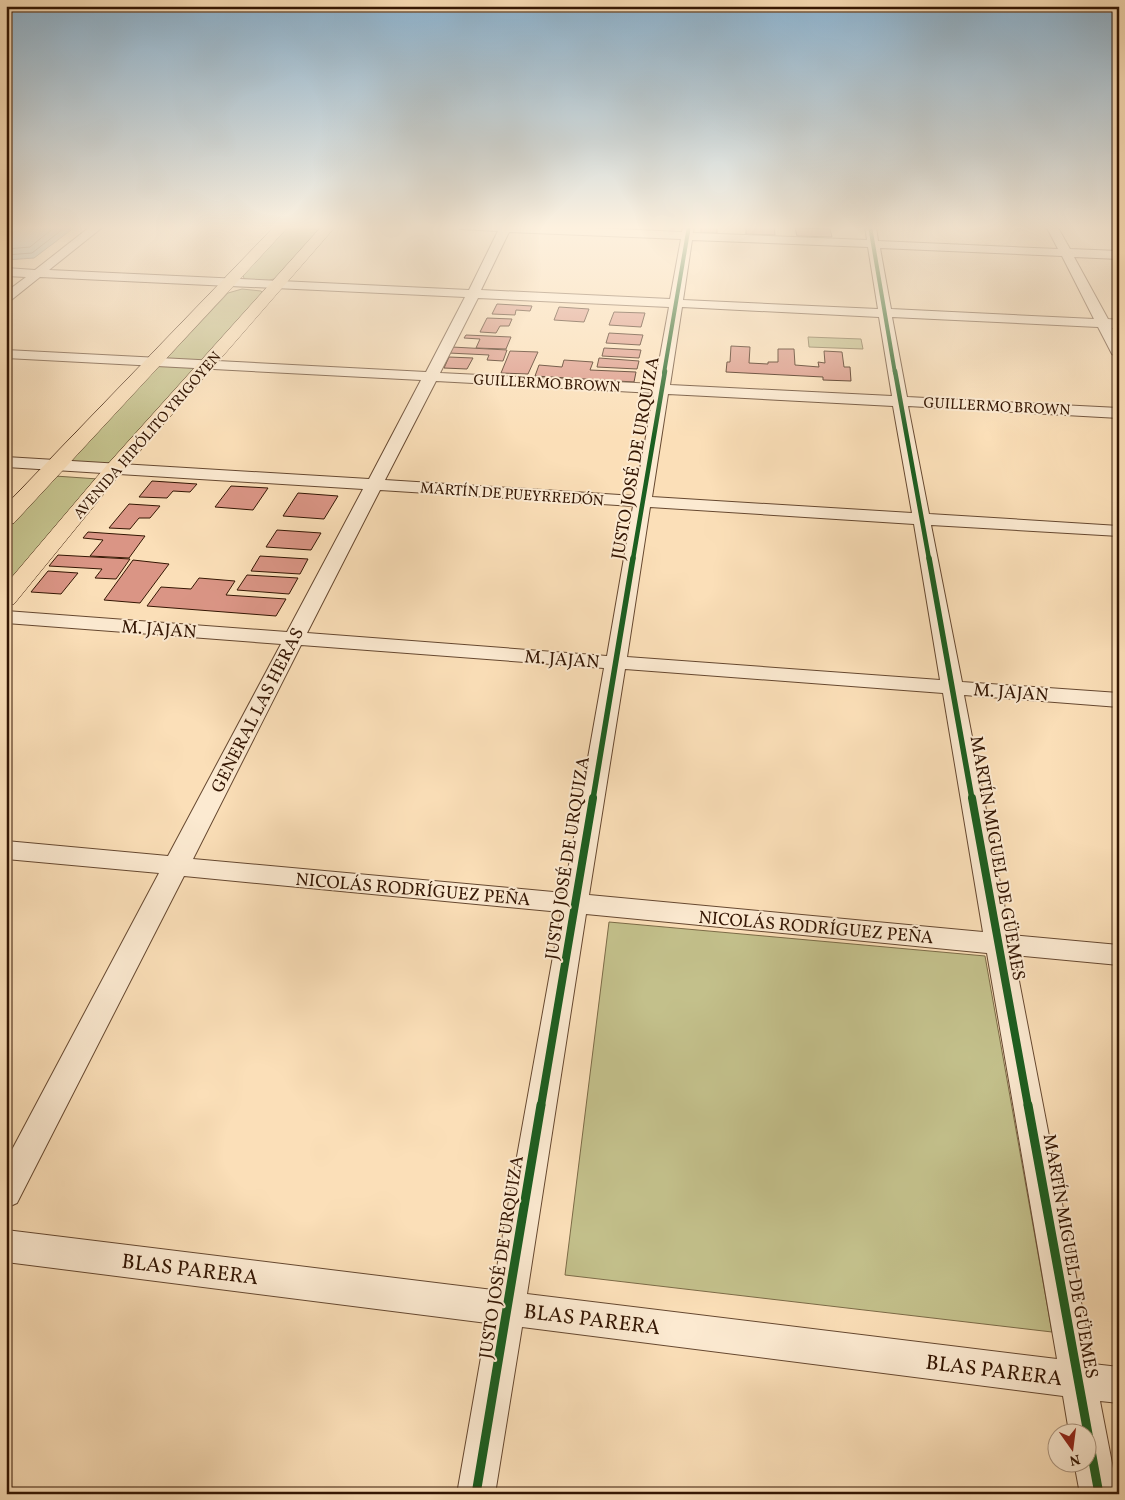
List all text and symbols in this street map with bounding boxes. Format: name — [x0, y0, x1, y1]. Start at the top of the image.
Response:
street label: AVENIDA HIPÓLITO YRIGOYEN — [69, 348, 227, 524]
street label: JUSTO JOSÉ DE URQUIZA — [606, 355, 667, 562]
street label: GUILLERMO BROWN — [473, 370, 621, 399]
street label: GUILLERMO BROWN — [923, 393, 1071, 422]
street label: MARTÍN DE PUEYRREDÓN — [419, 479, 604, 512]
street label: M. JAJAN — [121, 615, 197, 646]
street label: GENERAL LAS HERAS — [206, 624, 311, 798]
street label: M. JAJAN — [524, 645, 600, 676]
street label: M. JAJAN — [973, 678, 1049, 709]
street label: MARTÍN MIGUEL DE GÜEMES — [963, 734, 1030, 983]
street label: JUSTO JOSÉ DE URQUIZA — [540, 754, 597, 962]
street label: NICOLÁS RODRÍGUEZ PEÑA — [294, 868, 532, 913]
street label: NICOLÁS RODRÍGUEZ PEÑA — [697, 906, 935, 951]
street label: MARTÍN MIGUEL DE GÜEMES — [1036, 1132, 1103, 1381]
street label: JUSTO JOSÉ DE URQUIZA — [474, 1153, 531, 1361]
street label: BLAS PARERA — [120, 1248, 260, 1293]
street label: BLAS PARERA — [522, 1298, 662, 1343]
street label: BLAS PARERA — [924, 1349, 1064, 1394]
north arrow — [1048, 1422, 1098, 1472]
text: N — [1068, 1449, 1082, 1470]

